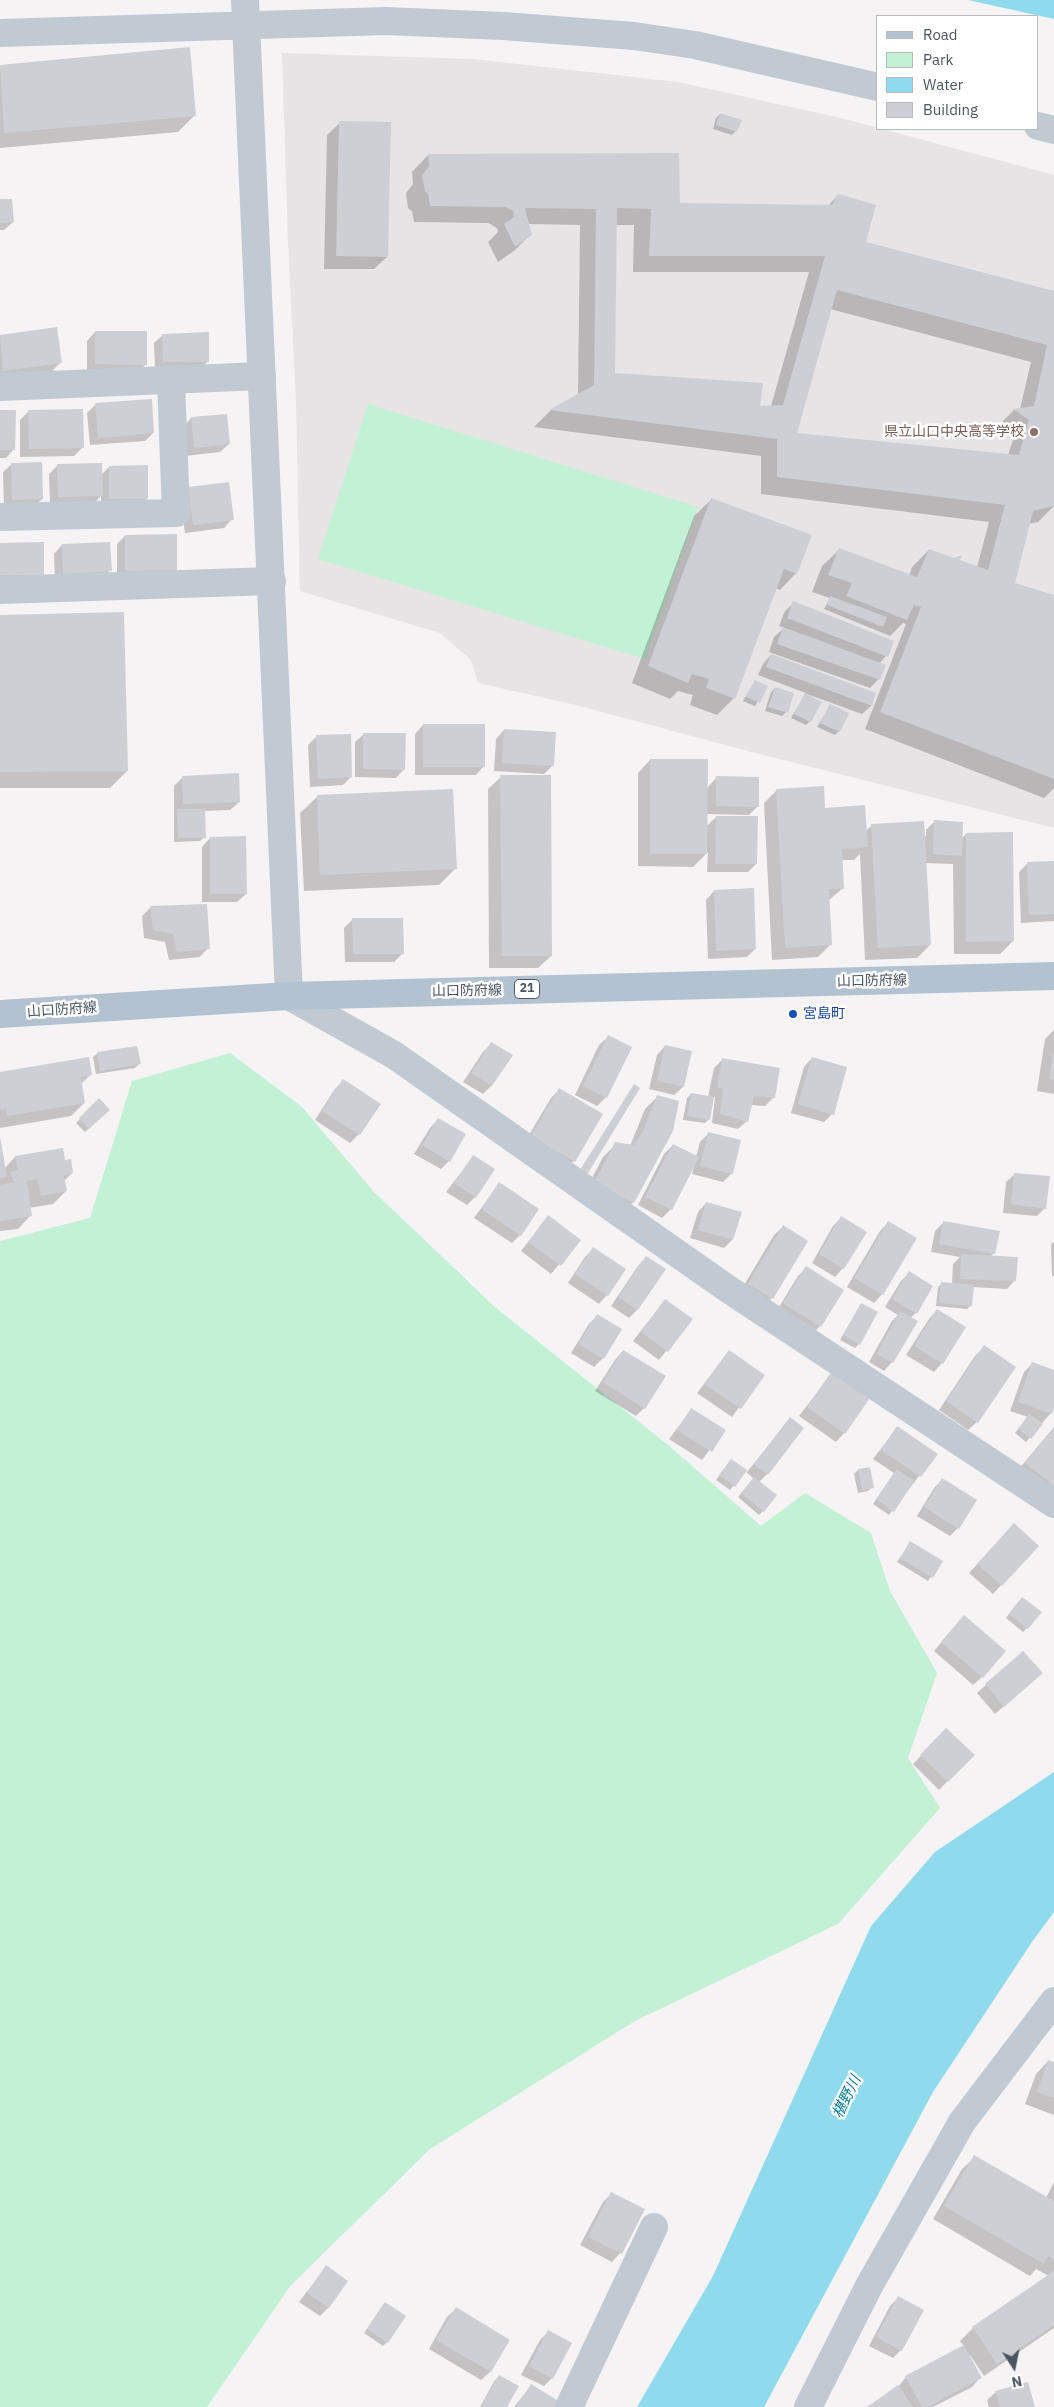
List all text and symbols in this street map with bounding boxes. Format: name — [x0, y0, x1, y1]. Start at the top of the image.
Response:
legend — [876, 15, 1039, 130]
text: Road — [923, 25, 958, 44]
text: Park — [923, 50, 953, 69]
text: Water — [923, 75, 963, 94]
text: Building — [923, 100, 978, 119]
place label: 県立山口中央高等学校 — [884, 424, 1024, 440]
marker: 県立山口中央高等学校 — [1028, 426, 1040, 438]
street label: 山口防府線 — [837, 972, 907, 990]
road number: 21 — [514, 980, 540, 999]
street label: 山口防府線 — [432, 982, 502, 1000]
street label: 山口防府線 — [26, 999, 98, 1021]
place label: 宮島町 — [803, 1006, 845, 1022]
marker: 宮島町 — [787, 1008, 799, 1020]
water label: 椹野川 — [829, 2073, 865, 2121]
north arrow — [989, 2342, 1039, 2392]
text: N — [1010, 2372, 1024, 2392]

